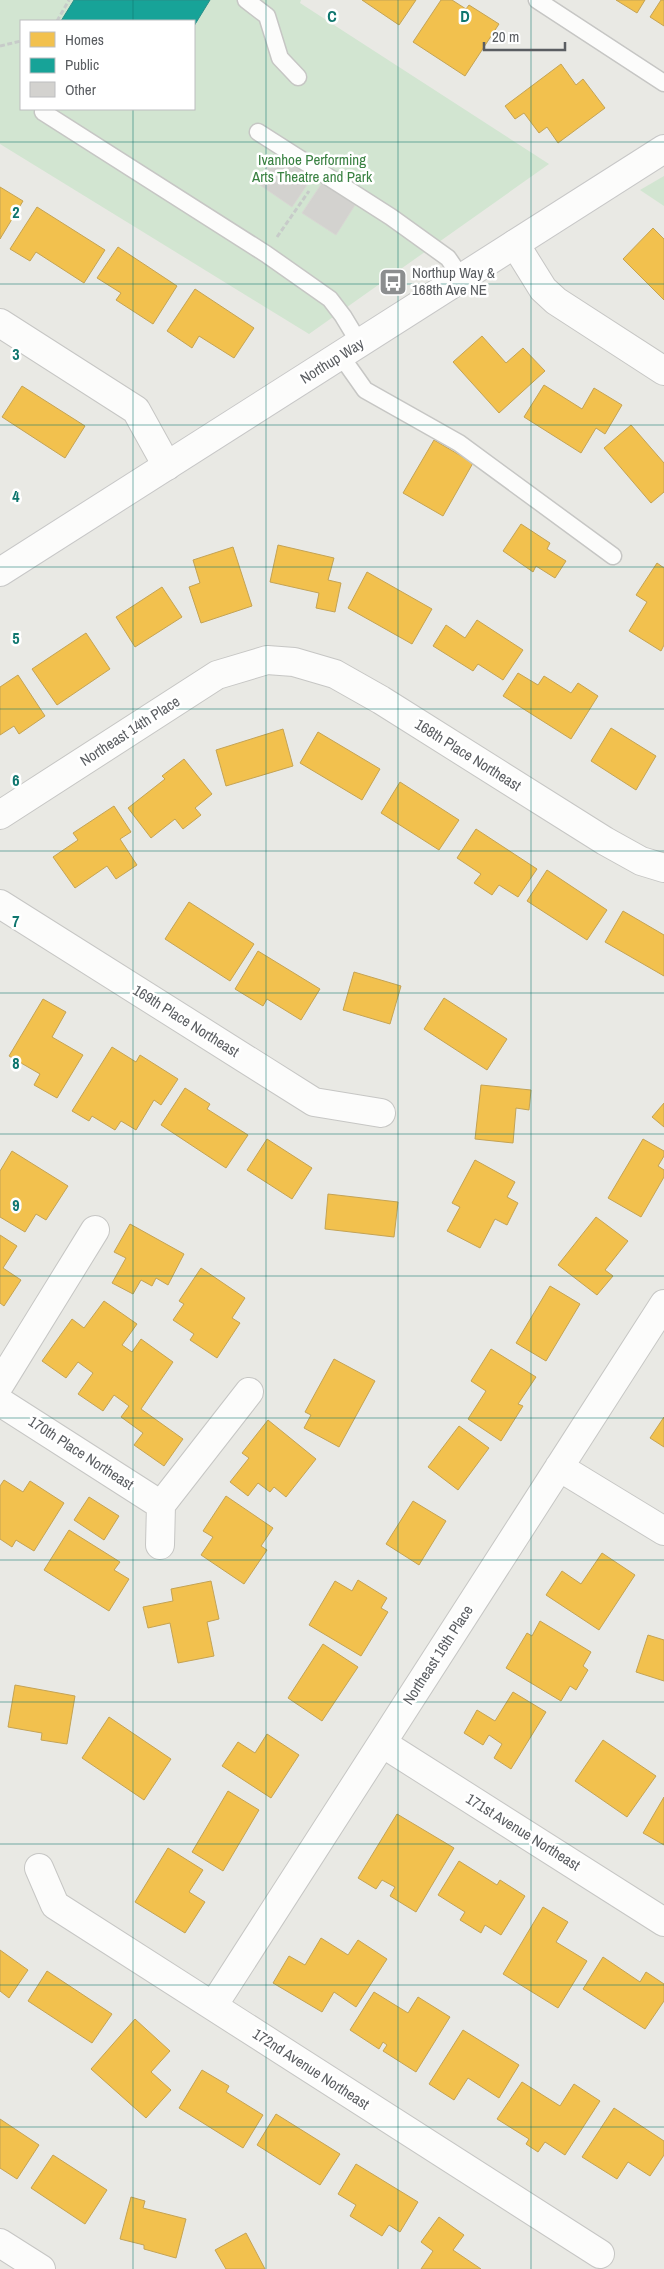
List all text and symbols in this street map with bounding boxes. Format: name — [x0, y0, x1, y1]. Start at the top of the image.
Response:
text: C — [327, 5, 337, 27]
text: D — [460, 5, 470, 27]
legend — [20, 20, 195, 110]
scale bar — [484, 20, 565, 52]
text: 20 m — [492, 26, 519, 47]
text: Homes — [65, 29, 104, 50]
text: Public — [65, 54, 99, 75]
text: Other — [65, 79, 96, 100]
park label: Ivanhoe Performing Arts Theatre and Park — [251, 149, 373, 187]
text: 2 — [12, 201, 20, 223]
place label: Northup Way & 168th Ave NE — [412, 262, 496, 300]
bus stop icon: Northup Way & 168th Ave NE — [378, 267, 408, 297]
street label: Northup Way — [296, 332, 368, 388]
text: 3 — [12, 343, 20, 365]
text: 4 — [12, 485, 20, 507]
text: 5 — [12, 627, 20, 649]
street label: Northeast 14th Place — [76, 690, 184, 771]
street label: 168th Place Northeast — [411, 713, 526, 796]
text: 6 — [12, 769, 20, 791]
text: 7 — [12, 910, 20, 932]
street label: 169th Place Northeast — [129, 979, 244, 1062]
text: 8 — [12, 1052, 20, 1074]
text: 9 — [12, 1194, 20, 1216]
street label: 170th Place Northeast — [25, 1411, 139, 1495]
street label: Northeast 16th Place — [397, 1601, 478, 1709]
street label: 171st Avenue Northeast — [462, 1788, 585, 1876]
street label: 172nd Avenue Northeast — [249, 2023, 374, 2115]

